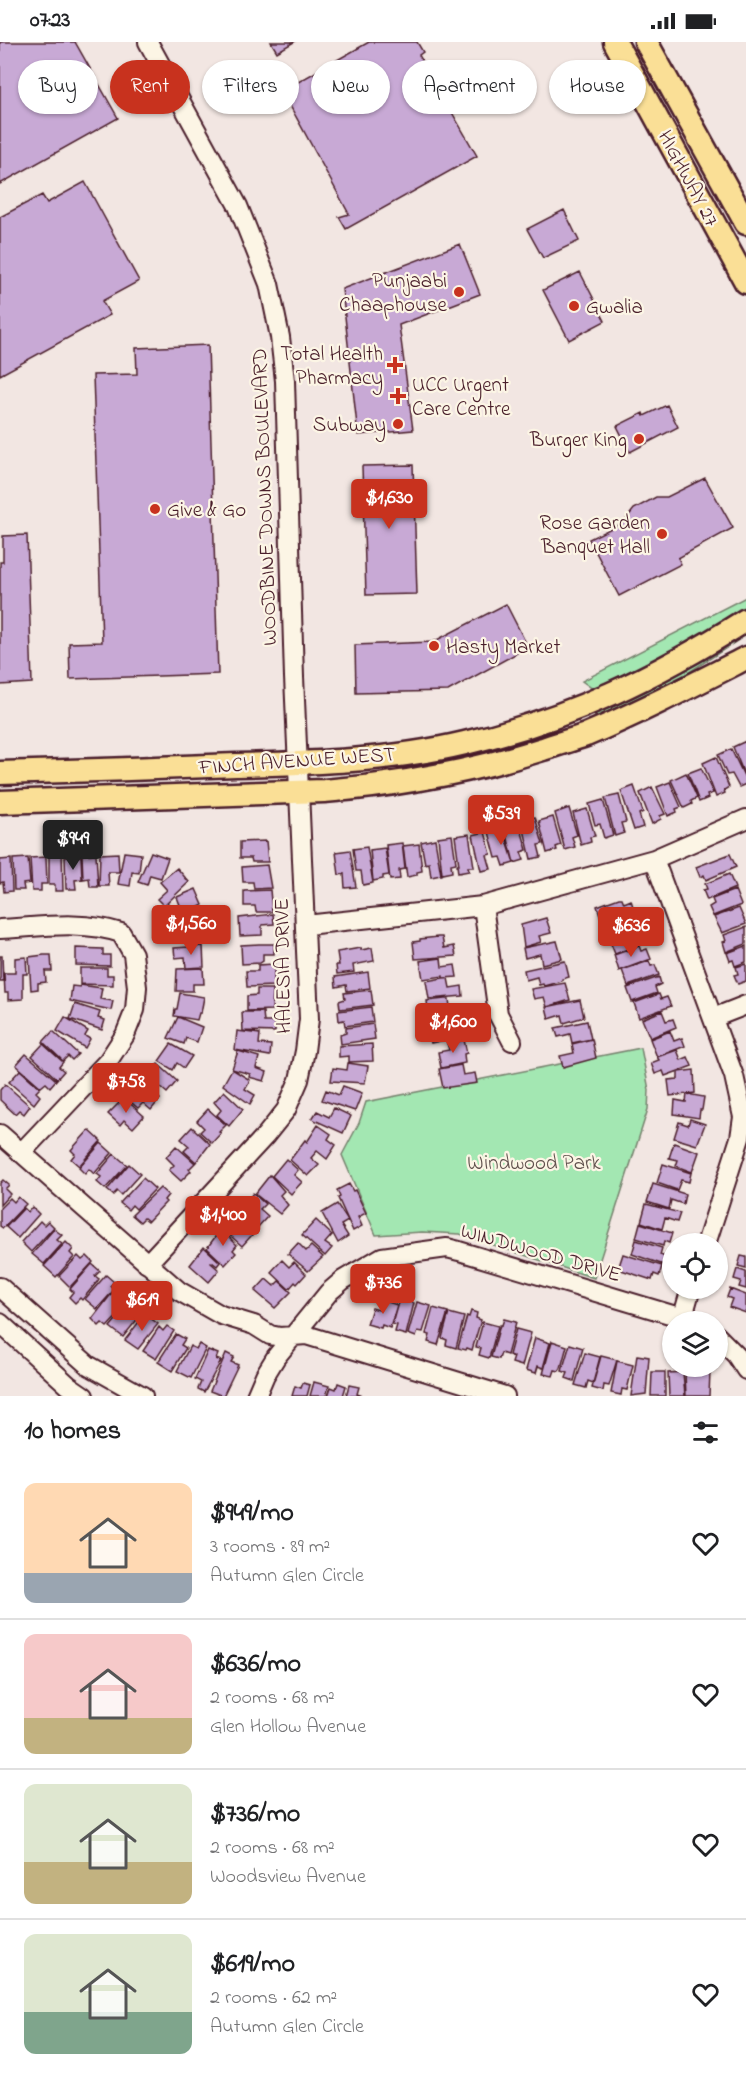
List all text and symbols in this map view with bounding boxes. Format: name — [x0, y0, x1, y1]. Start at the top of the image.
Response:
text: 07:23 — [30, 5, 70, 37]
chip: Buy — [18, 60, 98, 114]
chip: Rent — [110, 60, 190, 114]
chip: Filters — [202, 60, 299, 114]
chip: New — [311, 60, 390, 114]
chip: Apartment — [402, 60, 537, 114]
chip: House — [549, 60, 646, 114]
street label: HIGHWAY 27 — [649, 125, 725, 233]
place label: Punjaabi Chaaphouse — [339, 267, 448, 321]
marker: Punjaabi Chaaphouse — [452, 285, 466, 299]
place label: Gwalia — [586, 293, 643, 323]
marker: Gwalia — [567, 299, 581, 313]
place label: Total Health Pharmacy — [280, 340, 383, 396]
street label: WOODBINE DOWNS BOULEVARD — [246, 348, 286, 646]
marker: Total Health Pharmacy — [388, 358, 402, 372]
place label: UCC Urgent Care Centre — [412, 371, 511, 425]
marker: UCC Urgent Care Centre — [389, 387, 407, 405]
place label: Subway — [313, 411, 386, 443]
marker: Subway — [391, 417, 405, 431]
place label: Burger King — [529, 426, 627, 458]
marker: Burger King — [632, 432, 646, 446]
pin: $1,630 — [340, 479, 438, 530]
text: $1,630 — [365, 484, 413, 513]
place label: Give & Go — [167, 496, 246, 526]
marker: Give & Go — [148, 502, 162, 516]
place label: Rose Garden Banquet Hall — [540, 509, 650, 563]
marker: Rose Garden Banquet Hall — [655, 527, 669, 541]
place label: Hasty Market — [446, 633, 560, 665]
marker: Hasty Market — [427, 639, 441, 653]
street label: FINCH AVENUE WEST — [197, 740, 397, 784]
pin: $539 — [465, 795, 537, 846]
text: $539 — [482, 800, 520, 829]
pin: $949 — [37, 820, 109, 871]
text: $949 — [57, 825, 89, 854]
street label: HALESIA DRIVE — [268, 898, 300, 1034]
pin: $1,560 — [142, 905, 240, 956]
pin: $636 — [595, 907, 667, 958]
text: $1,560 — [166, 910, 216, 939]
text: $636 — [612, 912, 650, 941]
pin: $1,600 — [404, 1003, 502, 1054]
text: $1,600 — [429, 1008, 477, 1037]
pin: $758 — [90, 1063, 162, 1114]
text: $758 — [106, 1068, 146, 1097]
park label: Windwood Park — [467, 1149, 602, 1179]
pin: $1,400 — [174, 1196, 272, 1247]
text: $1,400 — [199, 1201, 247, 1230]
street label: WINDWOOD DRIVE — [457, 1217, 624, 1291]
map controls — [662, 1233, 728, 1377]
button: locate — [662, 1233, 728, 1299]
pin: $736 — [347, 1264, 419, 1315]
text: $736 — [364, 1269, 402, 1298]
pin: $619 — [106, 1281, 178, 1332]
text: $619 — [125, 1286, 159, 1315]
button: layers — [662, 1311, 728, 1377]
text: 10 homes — [24, 1413, 121, 1451]
icon: filters — [689, 1416, 722, 1449]
text: $949/mo — [210, 1495, 294, 1533]
icon: home — [72, 1507, 144, 1579]
icon: heart — [689, 1527, 722, 1560]
text: 3 rooms · 89 m² — [210, 1533, 330, 1562]
text: Autumn Glen Circle — [210, 1562, 364, 1591]
text: $636/mo — [210, 1646, 301, 1684]
icon: home — [72, 1658, 144, 1730]
icon: heart — [689, 1678, 722, 1711]
text: 2 rooms · 68 m² — [210, 1684, 335, 1713]
text: Glen Hollow Avenue — [210, 1713, 366, 1742]
text: $736/mo — [210, 1796, 300, 1834]
icon: home — [72, 1808, 144, 1880]
icon: heart — [689, 1828, 722, 1861]
text: 2 rooms · 68 m² — [210, 1834, 335, 1863]
text: Woodsview Avenue — [210, 1863, 366, 1892]
text: $619/mo — [210, 1946, 295, 1984]
icon: home — [72, 1958, 144, 2030]
icon: heart — [689, 1978, 722, 2011]
text: 2 rooms · 62 m² — [210, 1984, 337, 2013]
text: Autumn Glen Circle — [210, 2013, 364, 2042]

